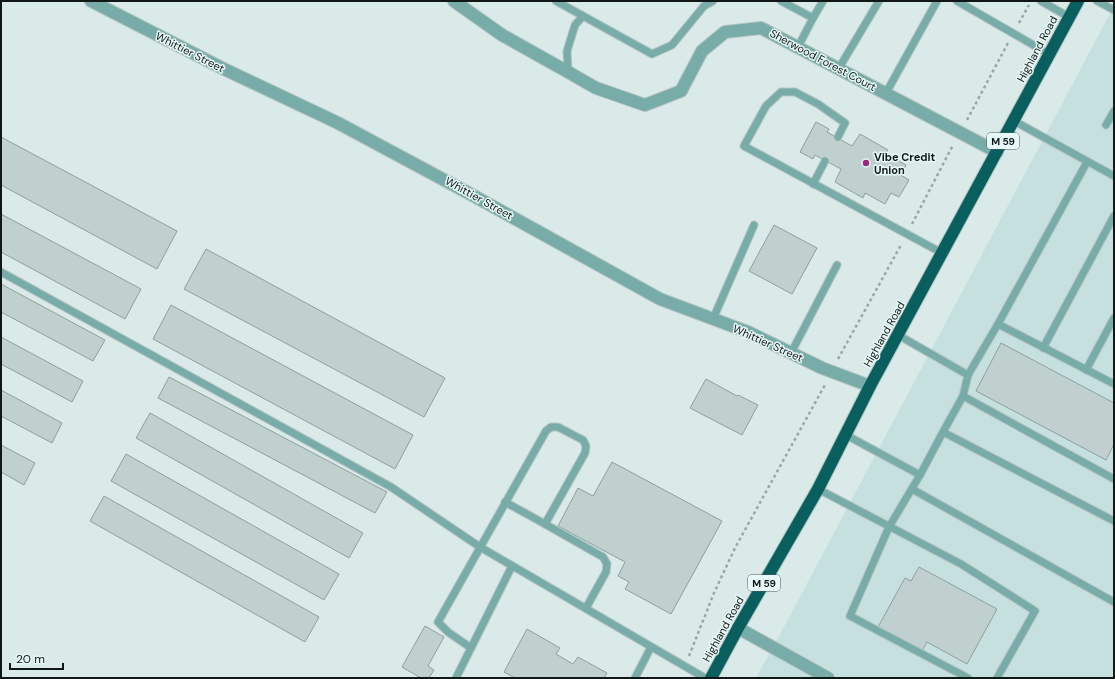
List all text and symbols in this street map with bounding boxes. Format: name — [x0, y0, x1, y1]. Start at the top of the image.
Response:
street label: Highland Road — [1014, 13, 1060, 84]
street label: Sherwood Forest Court — [768, 26, 878, 94]
street label: Whittier Street — [153, 29, 227, 75]
road number: M 59 — [987, 133, 1019, 149]
place label: Vibe Credit Union — [874, 150, 936, 177]
marker: Vibe Credit Union — [861, 158, 871, 168]
street label: Whittier Street — [443, 174, 515, 222]
street label: Highland Road — [860, 299, 908, 369]
street label: Whittier Street — [731, 321, 805, 365]
road number: M 59 — [748, 575, 780, 591]
street label: Highland Road — [699, 594, 747, 664]
scale bar — [10, 645, 63, 671]
text: 20 m — [16, 651, 45, 667]

